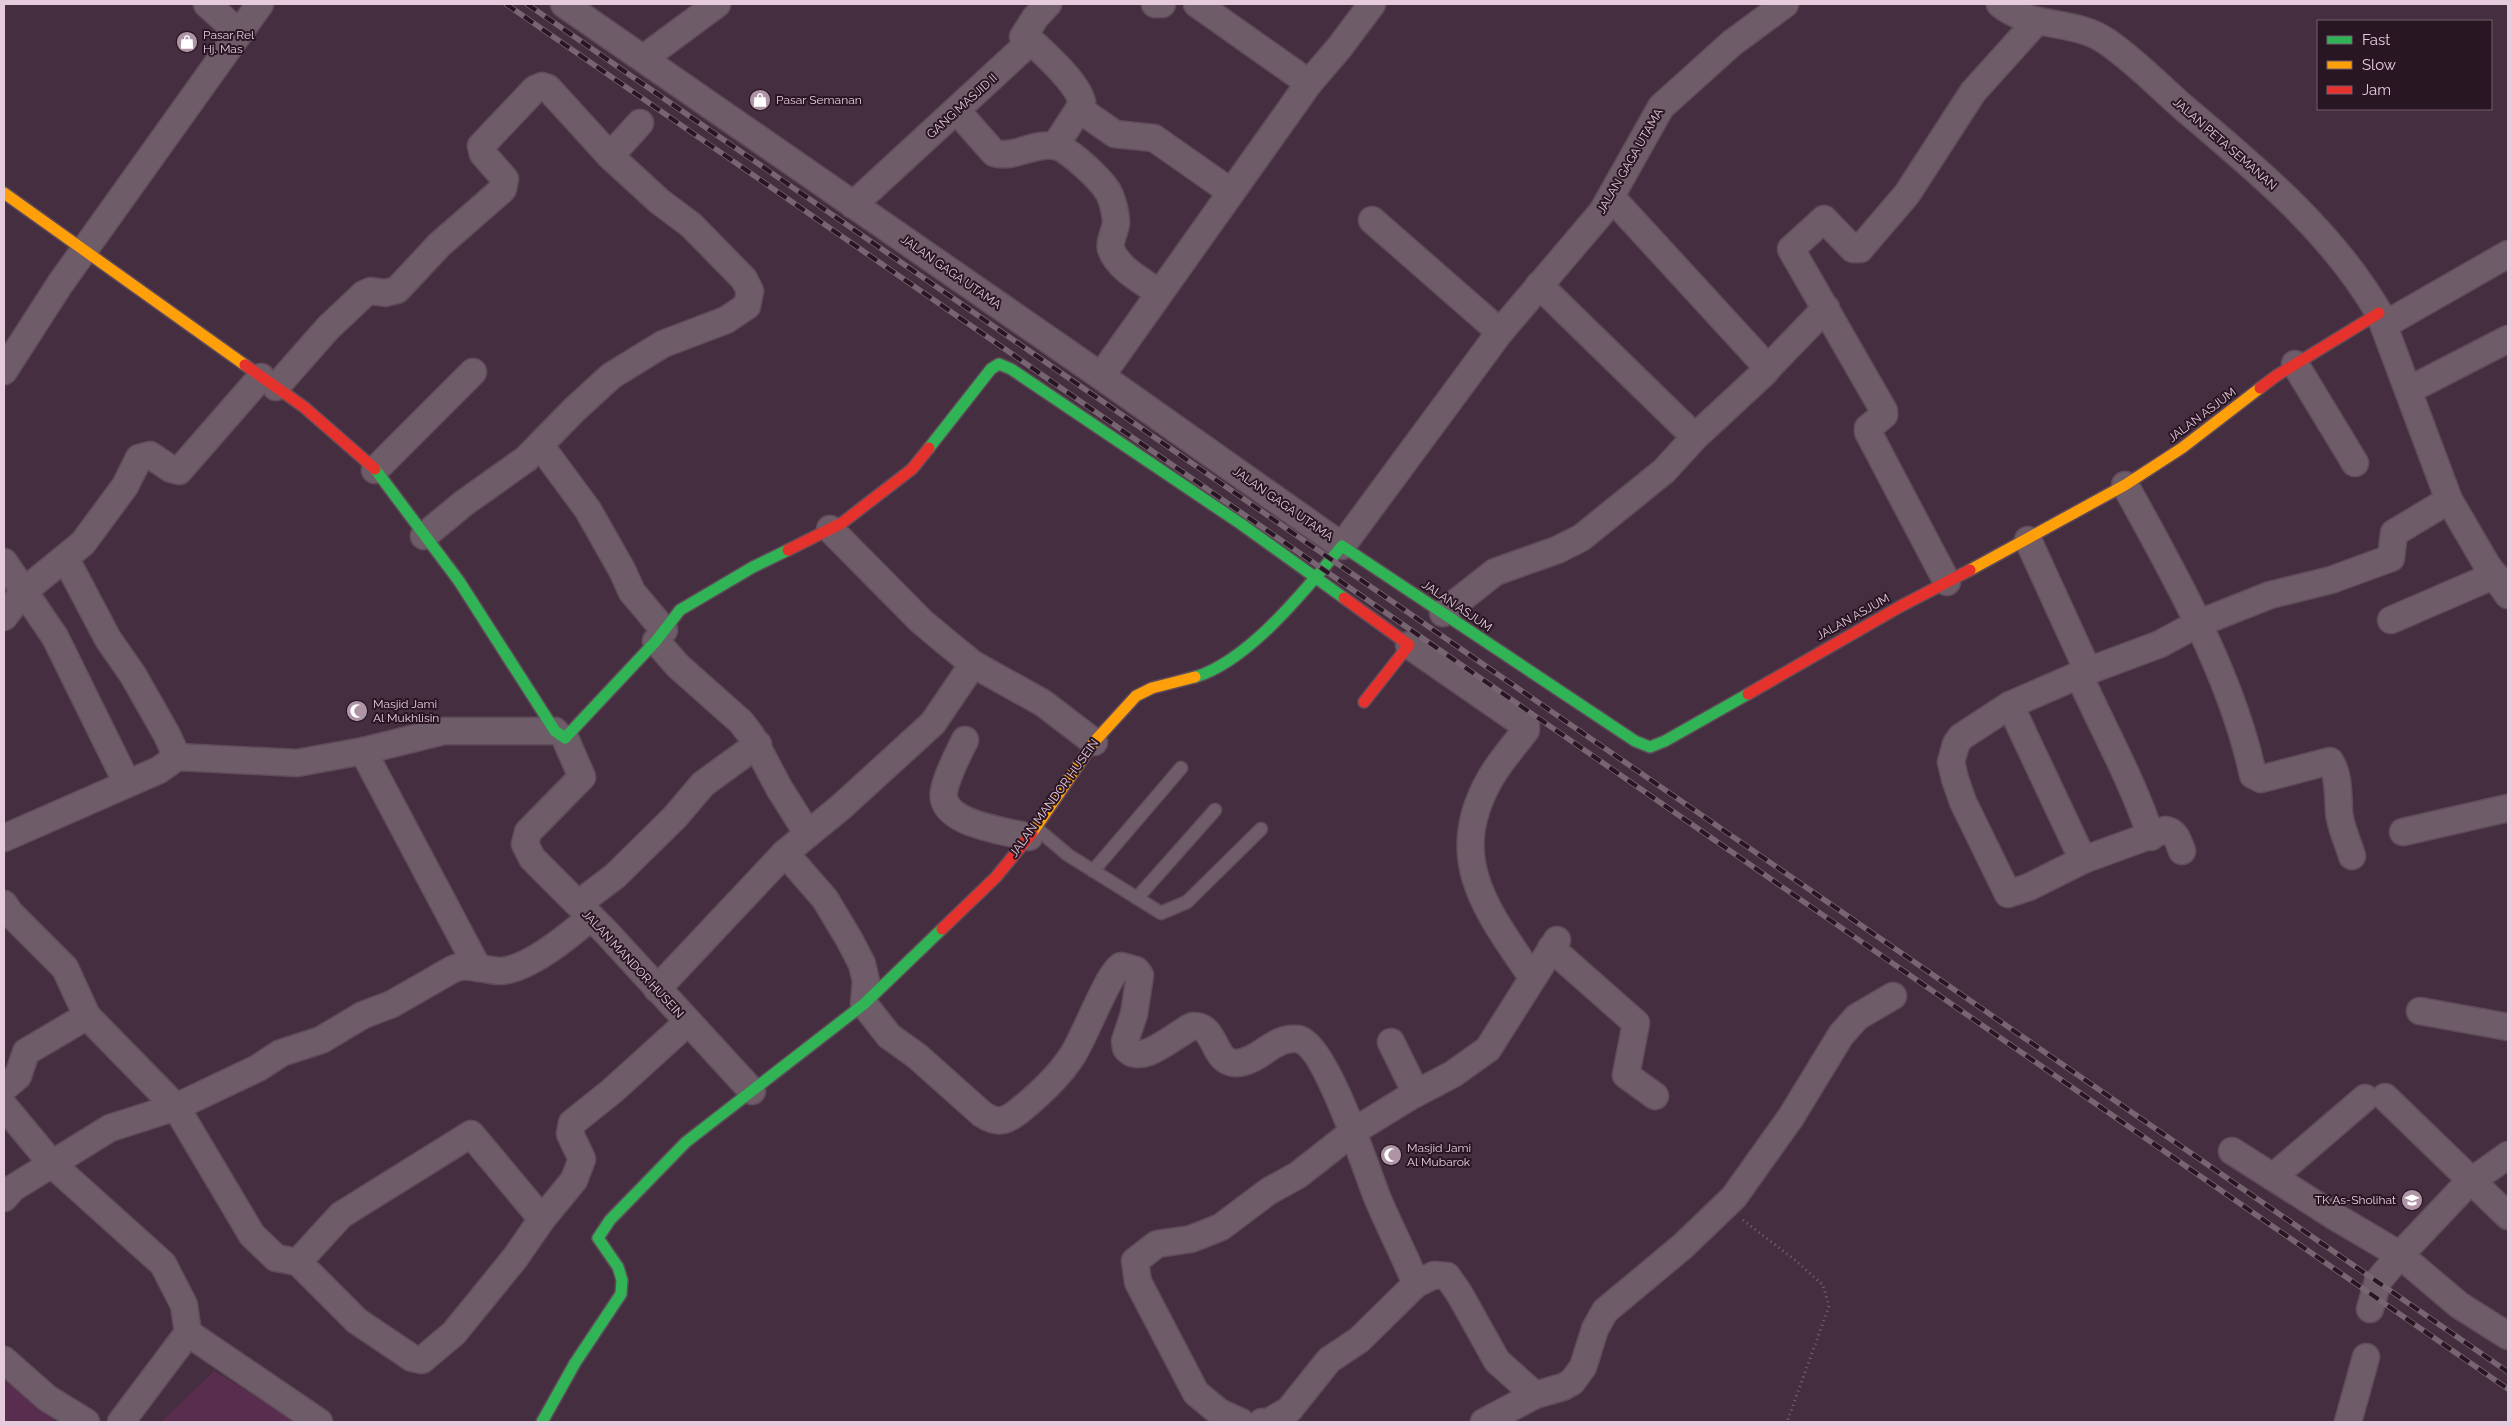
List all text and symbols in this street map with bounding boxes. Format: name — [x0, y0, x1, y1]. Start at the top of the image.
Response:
legend — [2317, 20, 2492, 110]
place label: Pasar Rel Hj. Mas — [203, 28, 255, 56]
shop icon: Pasar Rel Hj. Mas — [175, 30, 199, 54]
text: Fast — [2362, 31, 2390, 49]
text: Slow — [2362, 56, 2396, 74]
street label: GANG MASJID II — [924, 71, 1000, 141]
text: Jam — [2362, 81, 2391, 99]
shop icon: Pasar Semanan — [748, 88, 772, 112]
place label: Pasar Semanan — [776, 93, 862, 107]
street label: JALAN PETA SEMANAN — [2170, 95, 2280, 193]
street label: JALAN GAGA UTAMA — [1594, 106, 1666, 216]
street label: JALAN GAGA UTAMA — [898, 232, 1004, 312]
street label: JALAN ASJUM — [2165, 385, 2239, 445]
street label: JALAN GAGA UTAMA — [1230, 464, 1336, 544]
street label: JALAN ASJUM — [1419, 577, 1495, 635]
street label: JALAN ASJUM — [1814, 591, 1892, 643]
place label: Masjid Jami Al Mukhlisin — [373, 697, 439, 725]
mosque icon: Masjid Jami Al Mukhlisin — [345, 699, 369, 723]
street label: JALAN MANDOR HUSEIN — [1007, 736, 1101, 860]
street label: JALAN MANDOR HUSEIN — [579, 907, 687, 1021]
place label: Masjid Jami Al Mubarok — [1407, 1141, 1471, 1169]
mosque icon: Masjid Jami Al Mubarok — [1379, 1143, 1403, 1167]
school or university icon: TK As-Sholihat — [2400, 1188, 2424, 1212]
place label: TK As-Sholihat — [2315, 1193, 2396, 1207]

